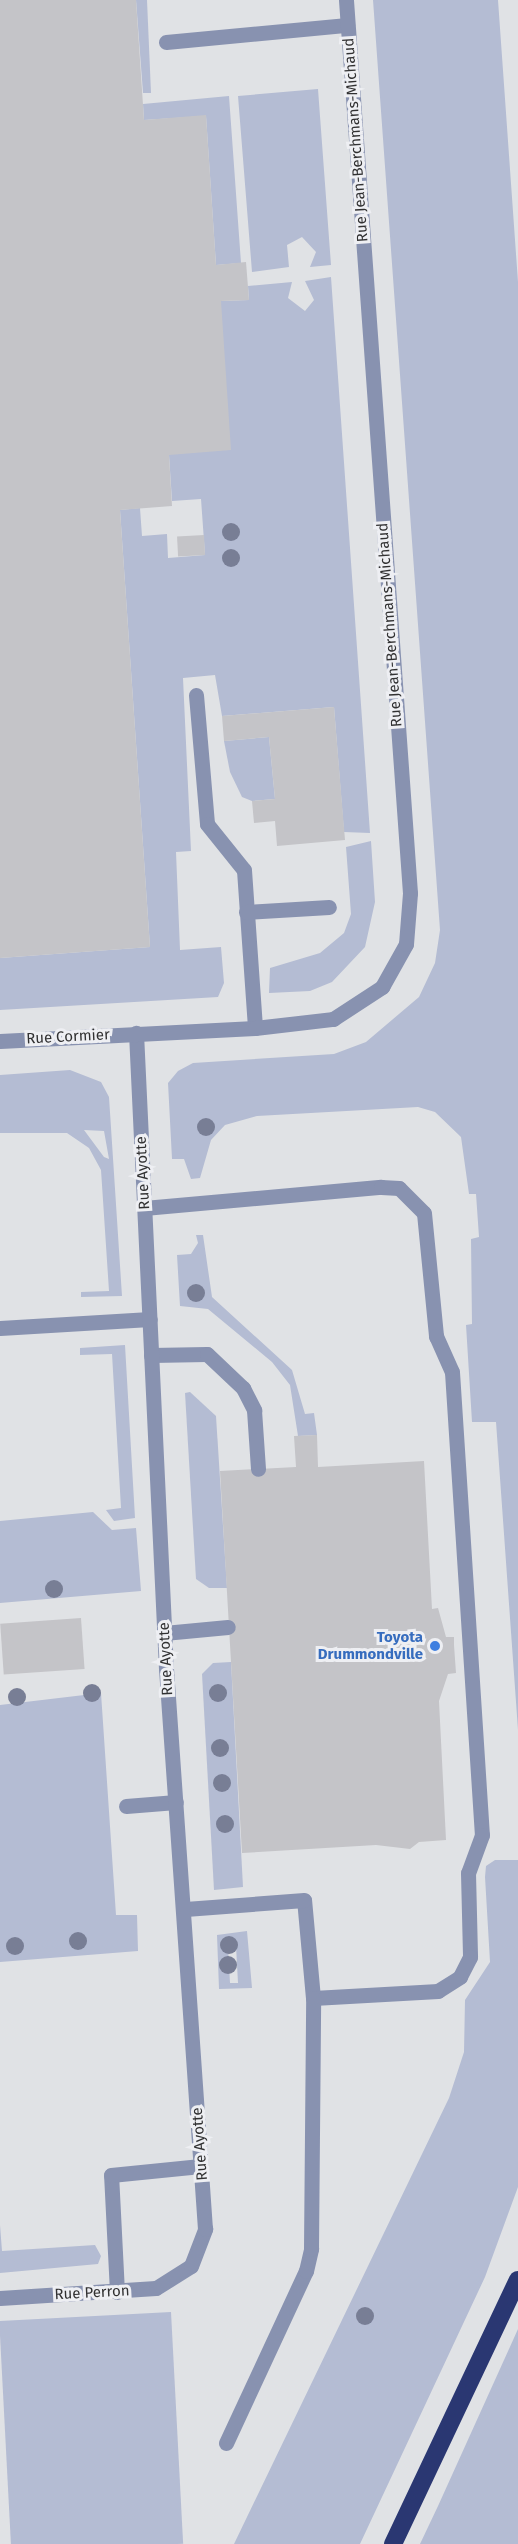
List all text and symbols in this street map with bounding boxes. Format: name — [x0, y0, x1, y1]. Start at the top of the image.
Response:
street label: Rue Jean-Berchmans-Michaud — [340, 37, 372, 243]
street label: Rue Jean-Berchmans-Michaud — [374, 522, 406, 728]
street label: Rue Cormier — [26, 1026, 110, 1048]
street label: Rue Ayotte — [132, 1136, 154, 1210]
street label: Rue Ayotte — [155, 1622, 177, 1696]
place label: Toyota Drummondville — [318, 1628, 423, 1663]
marker: Toyota Drummondville — [428, 1639, 442, 1653]
street label: Rue Ayotte — [188, 2107, 212, 2181]
street label: Rue Perron — [54, 2282, 130, 2304]

